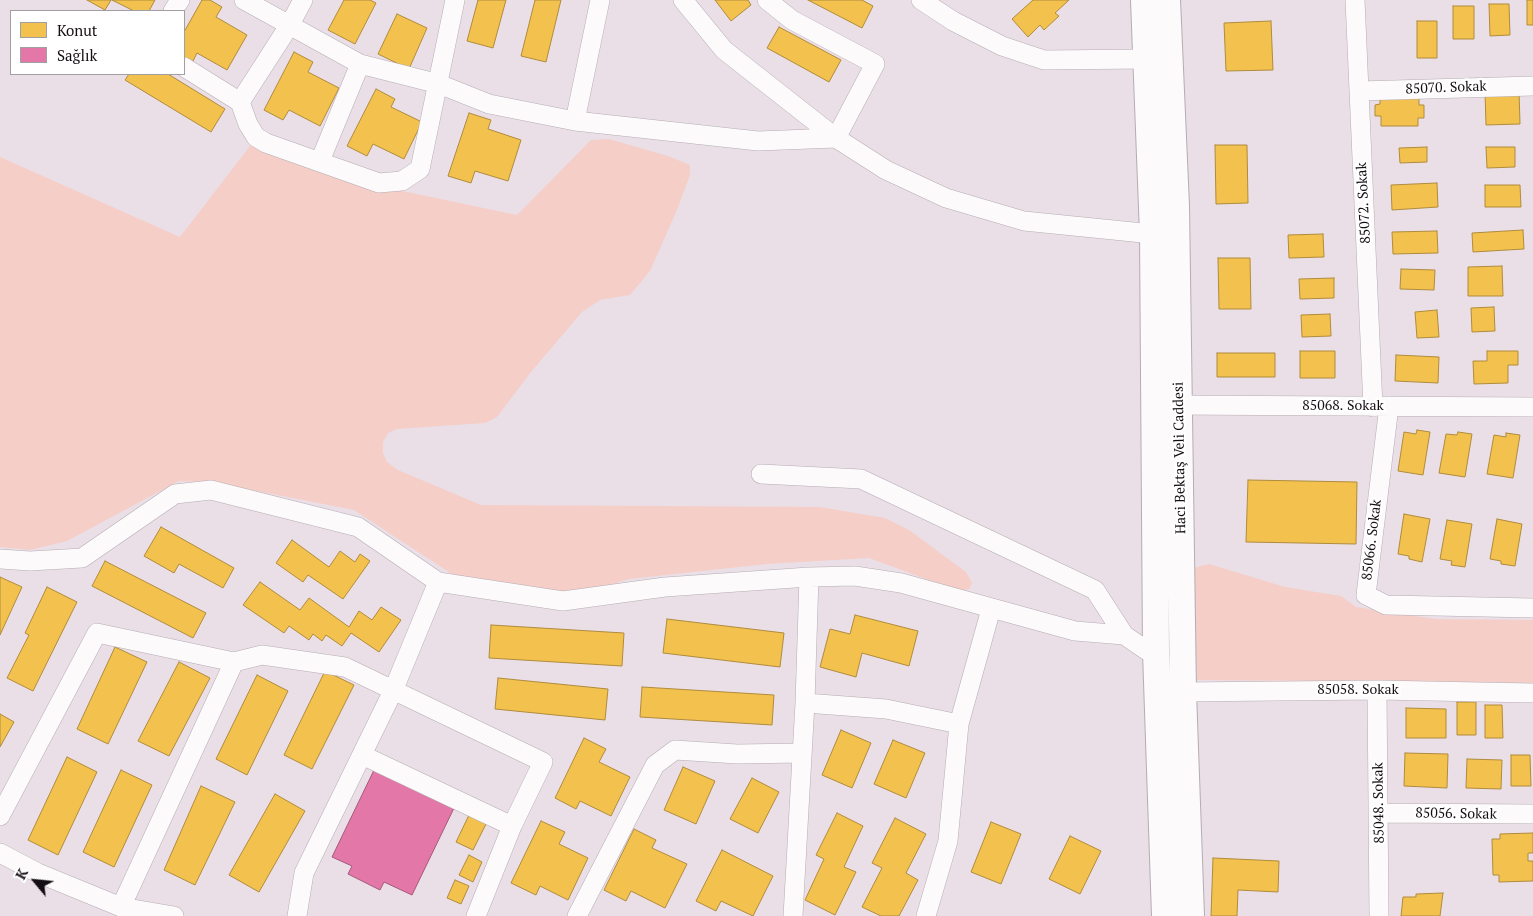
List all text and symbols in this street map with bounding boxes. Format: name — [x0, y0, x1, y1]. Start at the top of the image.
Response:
legend — [10, 10, 185, 75]
text: Konut — [57, 20, 97, 40]
text: Sağlık — [57, 45, 97, 65]
street label: 85070. Sokak — [1405, 78, 1487, 98]
street label: 85072. Sokak — [1353, 162, 1375, 244]
street label: Haci Bektaş Veli Caddesi — [1170, 382, 1190, 534]
street label: 85068. Sokak — [1302, 398, 1384, 414]
street label: 85066. Sokak — [1359, 499, 1385, 581]
street label: 85058. Sokak — [1317, 682, 1399, 698]
street label: 85048. Sokak — [1370, 762, 1388, 844]
street label: 85056. Sokak — [1415, 805, 1497, 823]
north arrow — [10, 856, 60, 906]
text: K — [11, 865, 32, 883]

